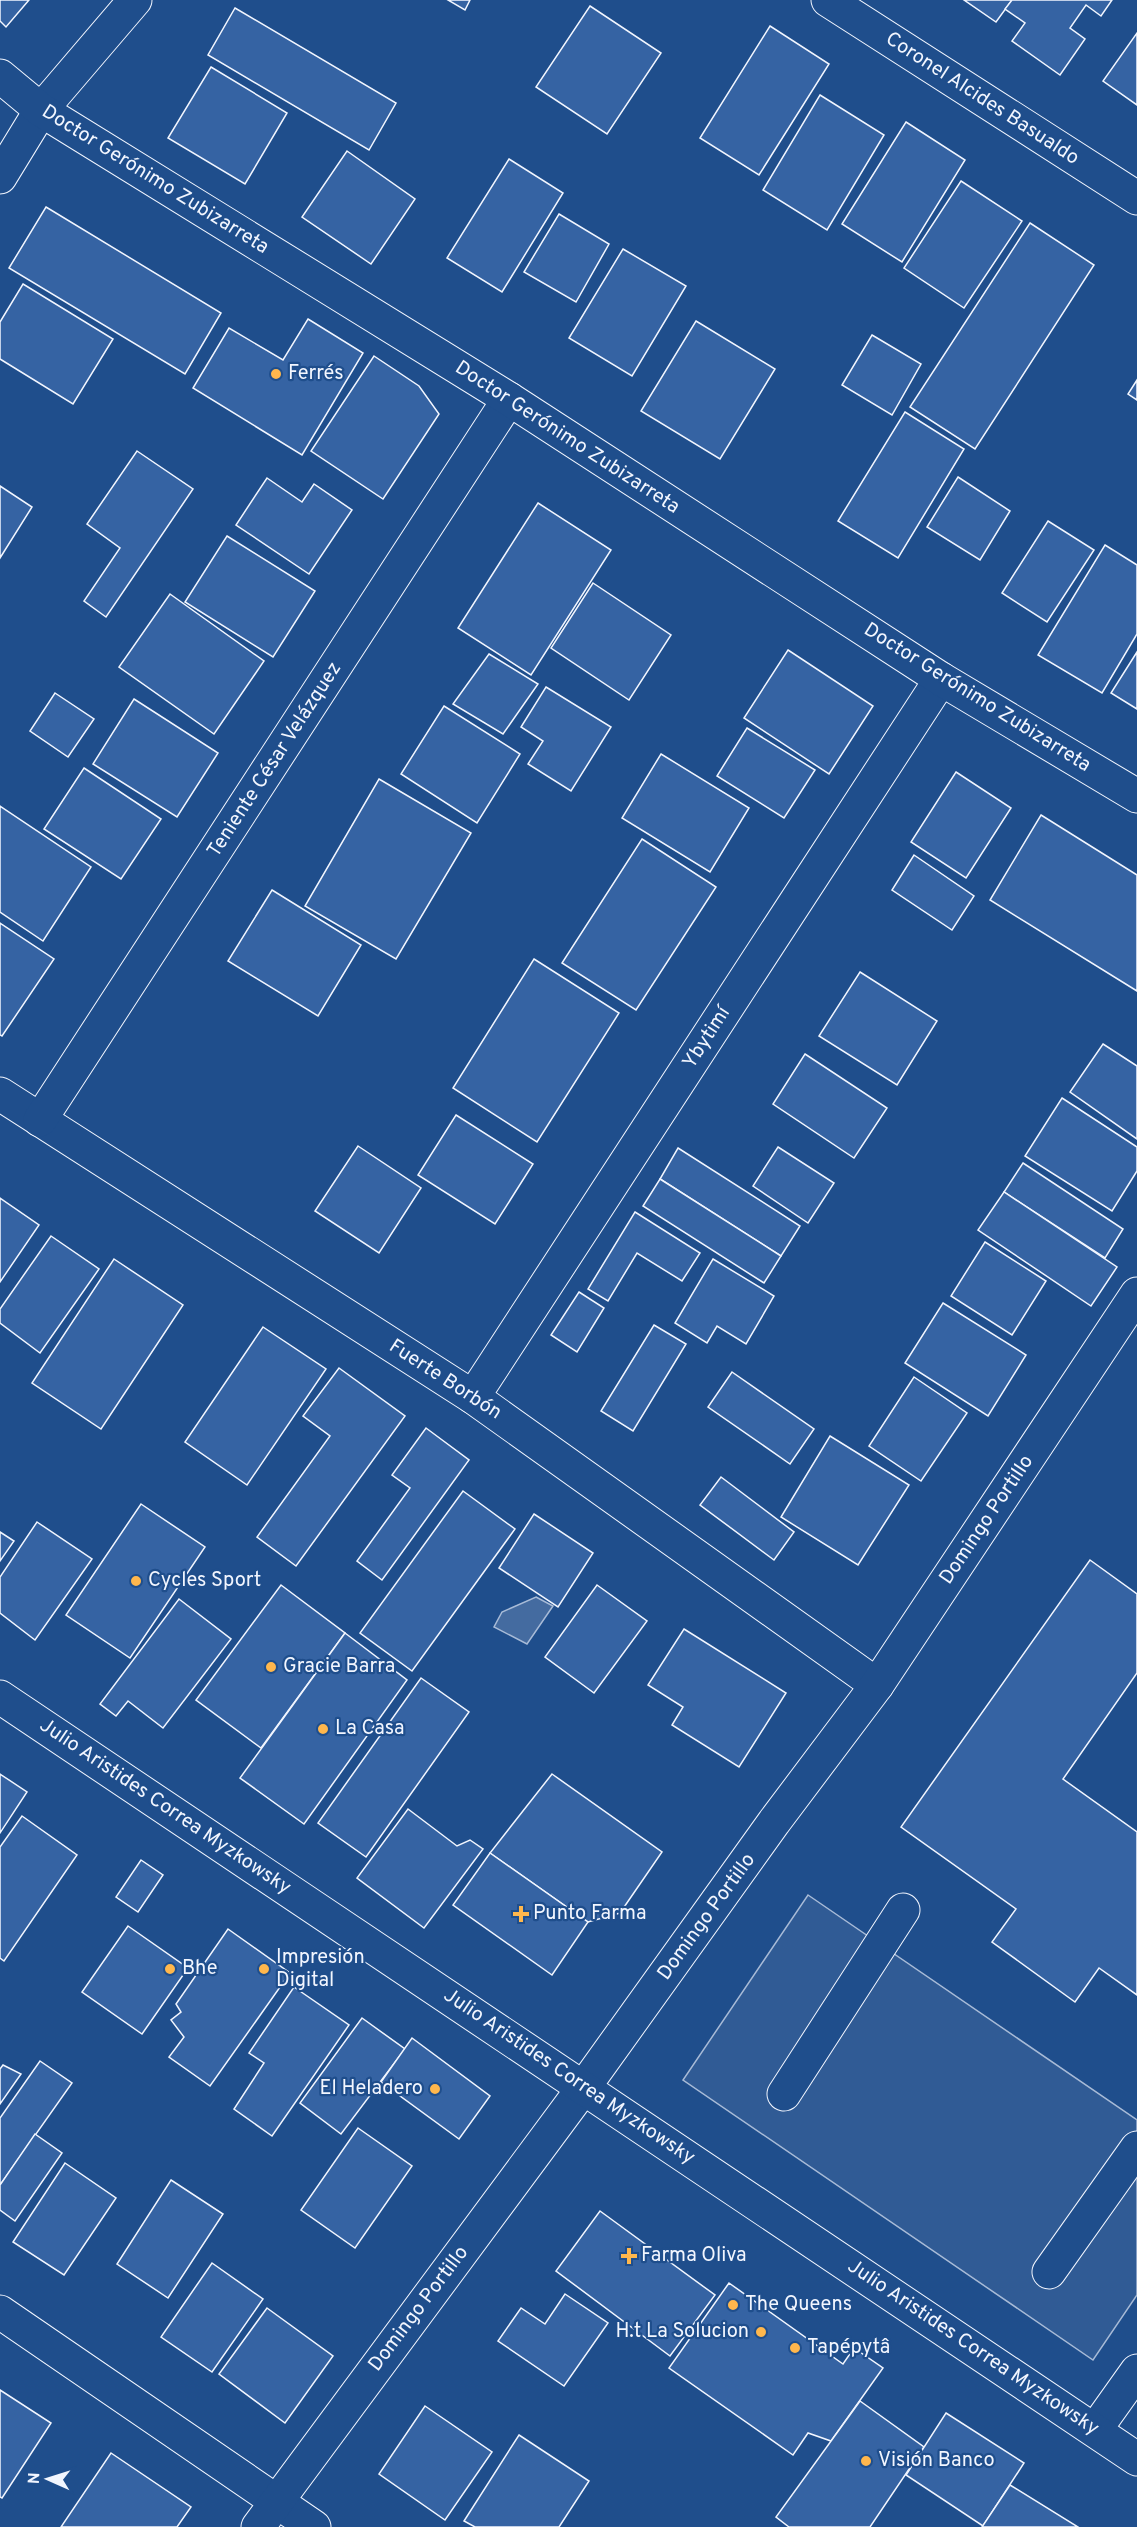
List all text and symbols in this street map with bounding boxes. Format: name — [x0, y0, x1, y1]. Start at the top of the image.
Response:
street label: Coronel Alcides Basualdo — [880, 26, 1084, 172]
street label: Doctor Gerónimo Zubizarreta — [37, 99, 273, 261]
street label: Doctor Gerónimo Zubizarreta — [450, 355, 684, 521]
place label: Ferrés — [288, 361, 344, 387]
marker: Ferrés — [269, 367, 283, 381]
street label: Doctor Gerónimo Zubizarreta — [859, 617, 1095, 779]
street label: Teniente César Velázquez — [202, 657, 348, 863]
street label: Ybytimí — [677, 1000, 738, 1074]
street label: Fuerte Borbón — [384, 1334, 506, 1426]
street label: Domingo Portillo — [934, 1450, 1040, 1590]
place label: Cycles Sport — [148, 1568, 261, 1594]
marker: Cycles Sport — [129, 1574, 143, 1588]
place label: Gracie Barra — [283, 1654, 395, 1680]
marker: Gracie Barra — [264, 1660, 278, 1674]
street label: Julio Aristides Correa Myzkowsky — [34, 1713, 296, 1901]
place label: La Casa — [335, 1716, 405, 1742]
marker: La Casa — [316, 1722, 330, 1736]
street label: Domingo Portillo — [652, 1848, 762, 1986]
place label: Punto Farma — [533, 1901, 647, 1927]
marker: Punto Farma — [514, 1907, 528, 1921]
place label: Impresión Digital — [276, 1945, 365, 1994]
place label: Bhe — [182, 1956, 217, 1982]
marker: Bhe — [163, 1962, 177, 1976]
marker: Impresión Digital — [257, 1962, 271, 1976]
street label: Julio Aristides Correa Myzkowsky — [438, 1983, 700, 2171]
place label: El Heladero — [320, 2076, 423, 2102]
marker: El Heladero — [428, 2082, 442, 2096]
street label: Domingo Portillo — [363, 2241, 475, 2377]
place label: Farma Oliva — [641, 2243, 747, 2269]
marker: Farma Oliva — [622, 2249, 636, 2263]
street label: Julio Aristides Correa Myzkowsky — [842, 2254, 1104, 2442]
place label: The Queens — [745, 2292, 852, 2318]
marker: The Queens — [726, 2298, 740, 2312]
place label: H.t La Solucion — [615, 2319, 749, 2345]
marker: H.t La Solucion — [754, 2325, 768, 2339]
place label: Tapépytâ — [807, 2335, 890, 2361]
marker: Tapépytâ — [788, 2341, 802, 2355]
place label: Visión Banco — [878, 2448, 995, 2474]
north arrow — [18, 2449, 78, 2509]
marker: Visión Banco — [859, 2454, 873, 2468]
text: N — [25, 2472, 45, 2485]

